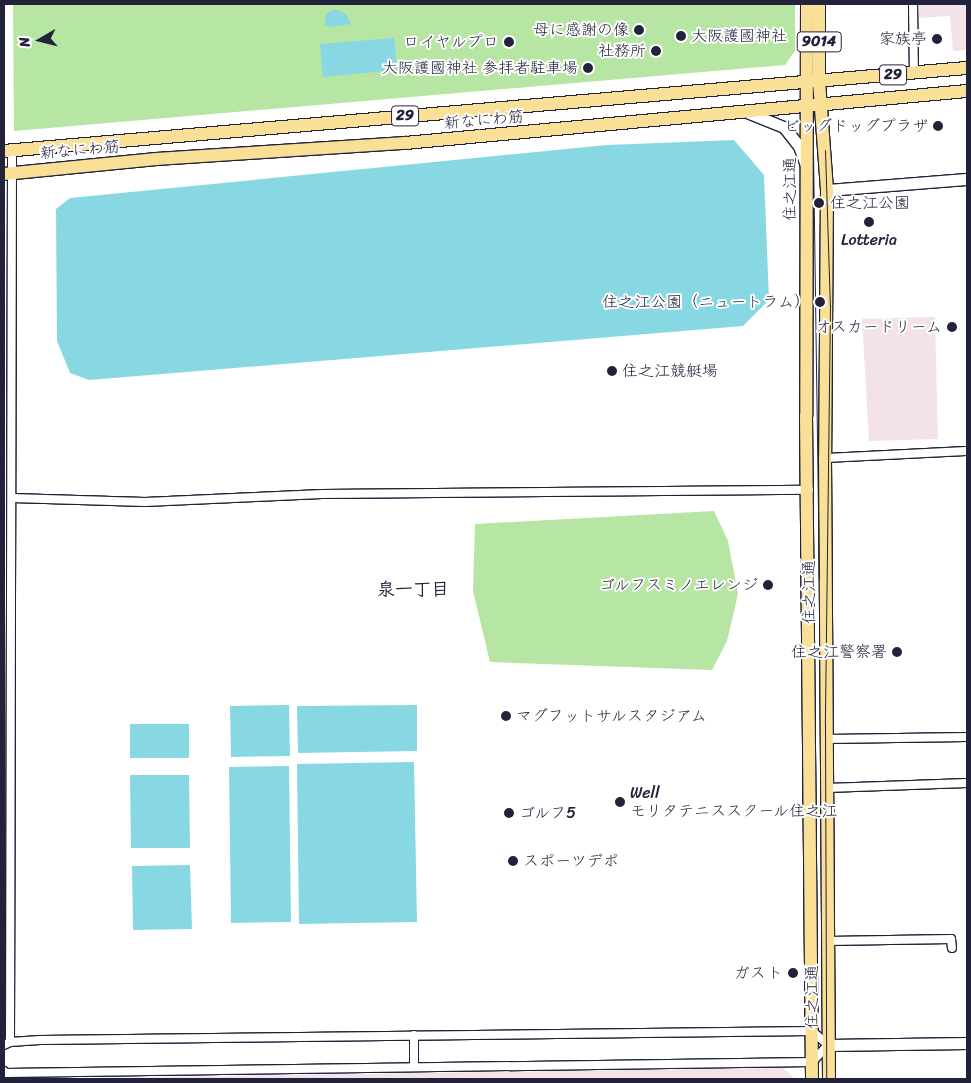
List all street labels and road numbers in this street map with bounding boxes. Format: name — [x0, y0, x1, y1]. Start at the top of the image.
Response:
road number: 9014 — [796, 30, 842, 54]
road number: 29 — [878, 62, 908, 88]
road number: 29 — [390, 104, 420, 128]
street label: 新なにわ筋 — [443, 107, 525, 133]
street label: 新なにわ筋 — [39, 137, 121, 163]
street label: 住之江通 — [780, 157, 800, 221]
street label: 住之江通 — [799, 560, 819, 624]
street label: 住之江通 — [802, 965, 822, 1029]

